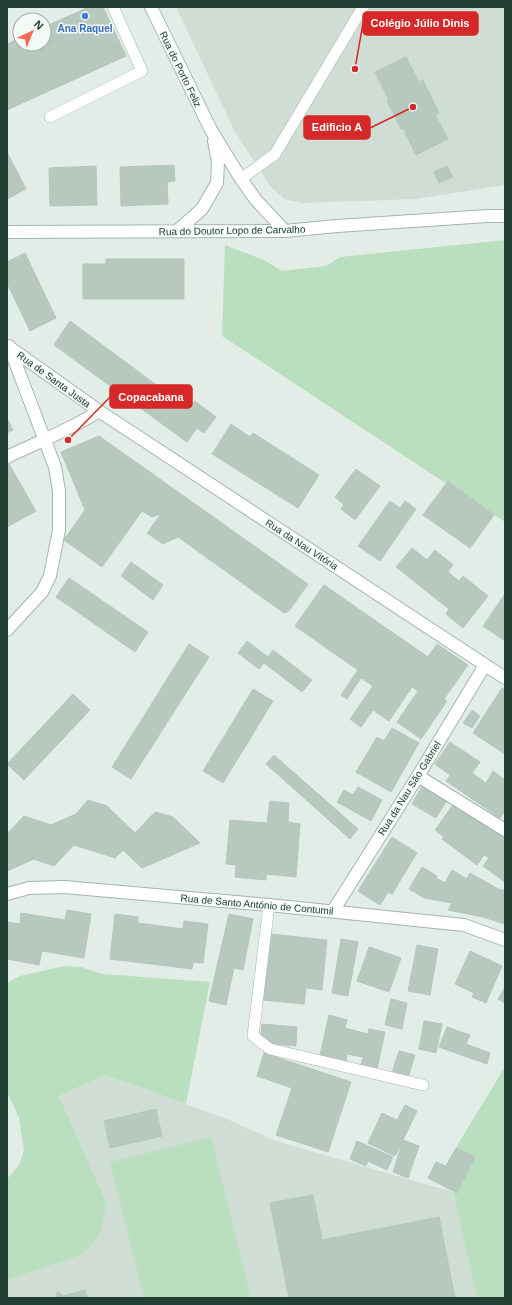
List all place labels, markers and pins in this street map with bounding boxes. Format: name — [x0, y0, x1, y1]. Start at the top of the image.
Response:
marker: Ana Raquel — [80, 11, 90, 21]
callout: Colégio Júlio Dinis — [363, 12, 478, 35]
place label: Ana Raquel — [57, 23, 113, 34]
callout: Edificio A — [304, 116, 370, 139]
callout: Copacabana — [110, 385, 192, 408]

